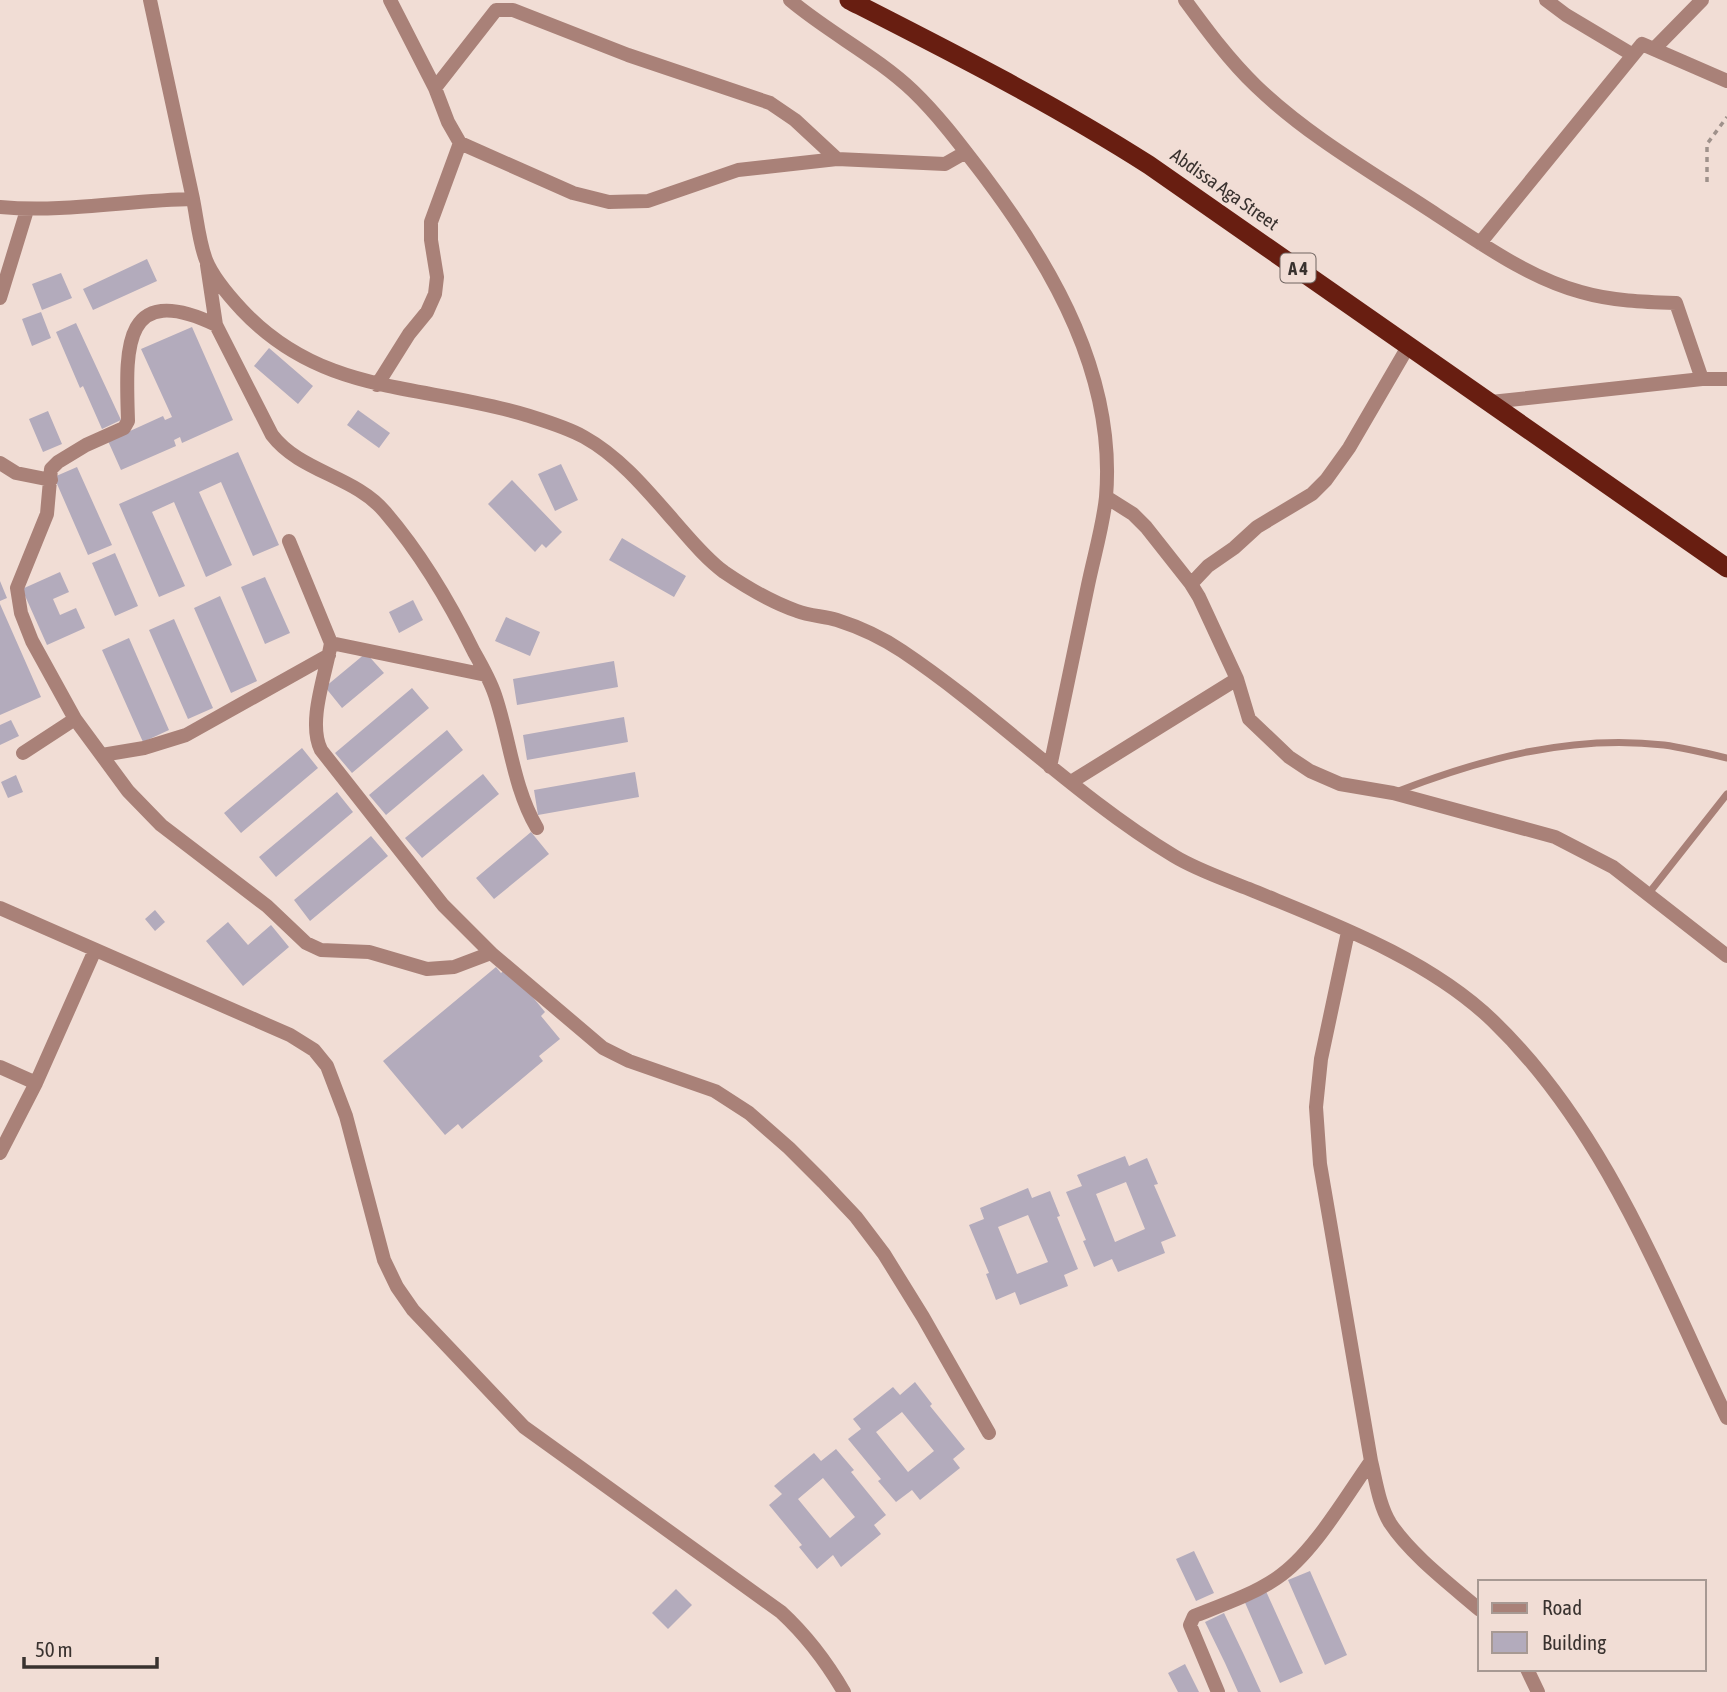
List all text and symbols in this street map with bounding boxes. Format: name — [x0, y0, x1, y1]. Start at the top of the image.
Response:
street label: Abdissa Aga Street — [1167, 144, 1283, 234]
road number: A 4 — [1280, 254, 1316, 282]
legend — [1478, 1580, 1706, 1671]
text: Road — [1542, 1595, 1582, 1619]
scale bar — [24, 1626, 158, 1670]
text: Building — [1542, 1630, 1606, 1654]
text: 50 m — [35, 1637, 73, 1661]

